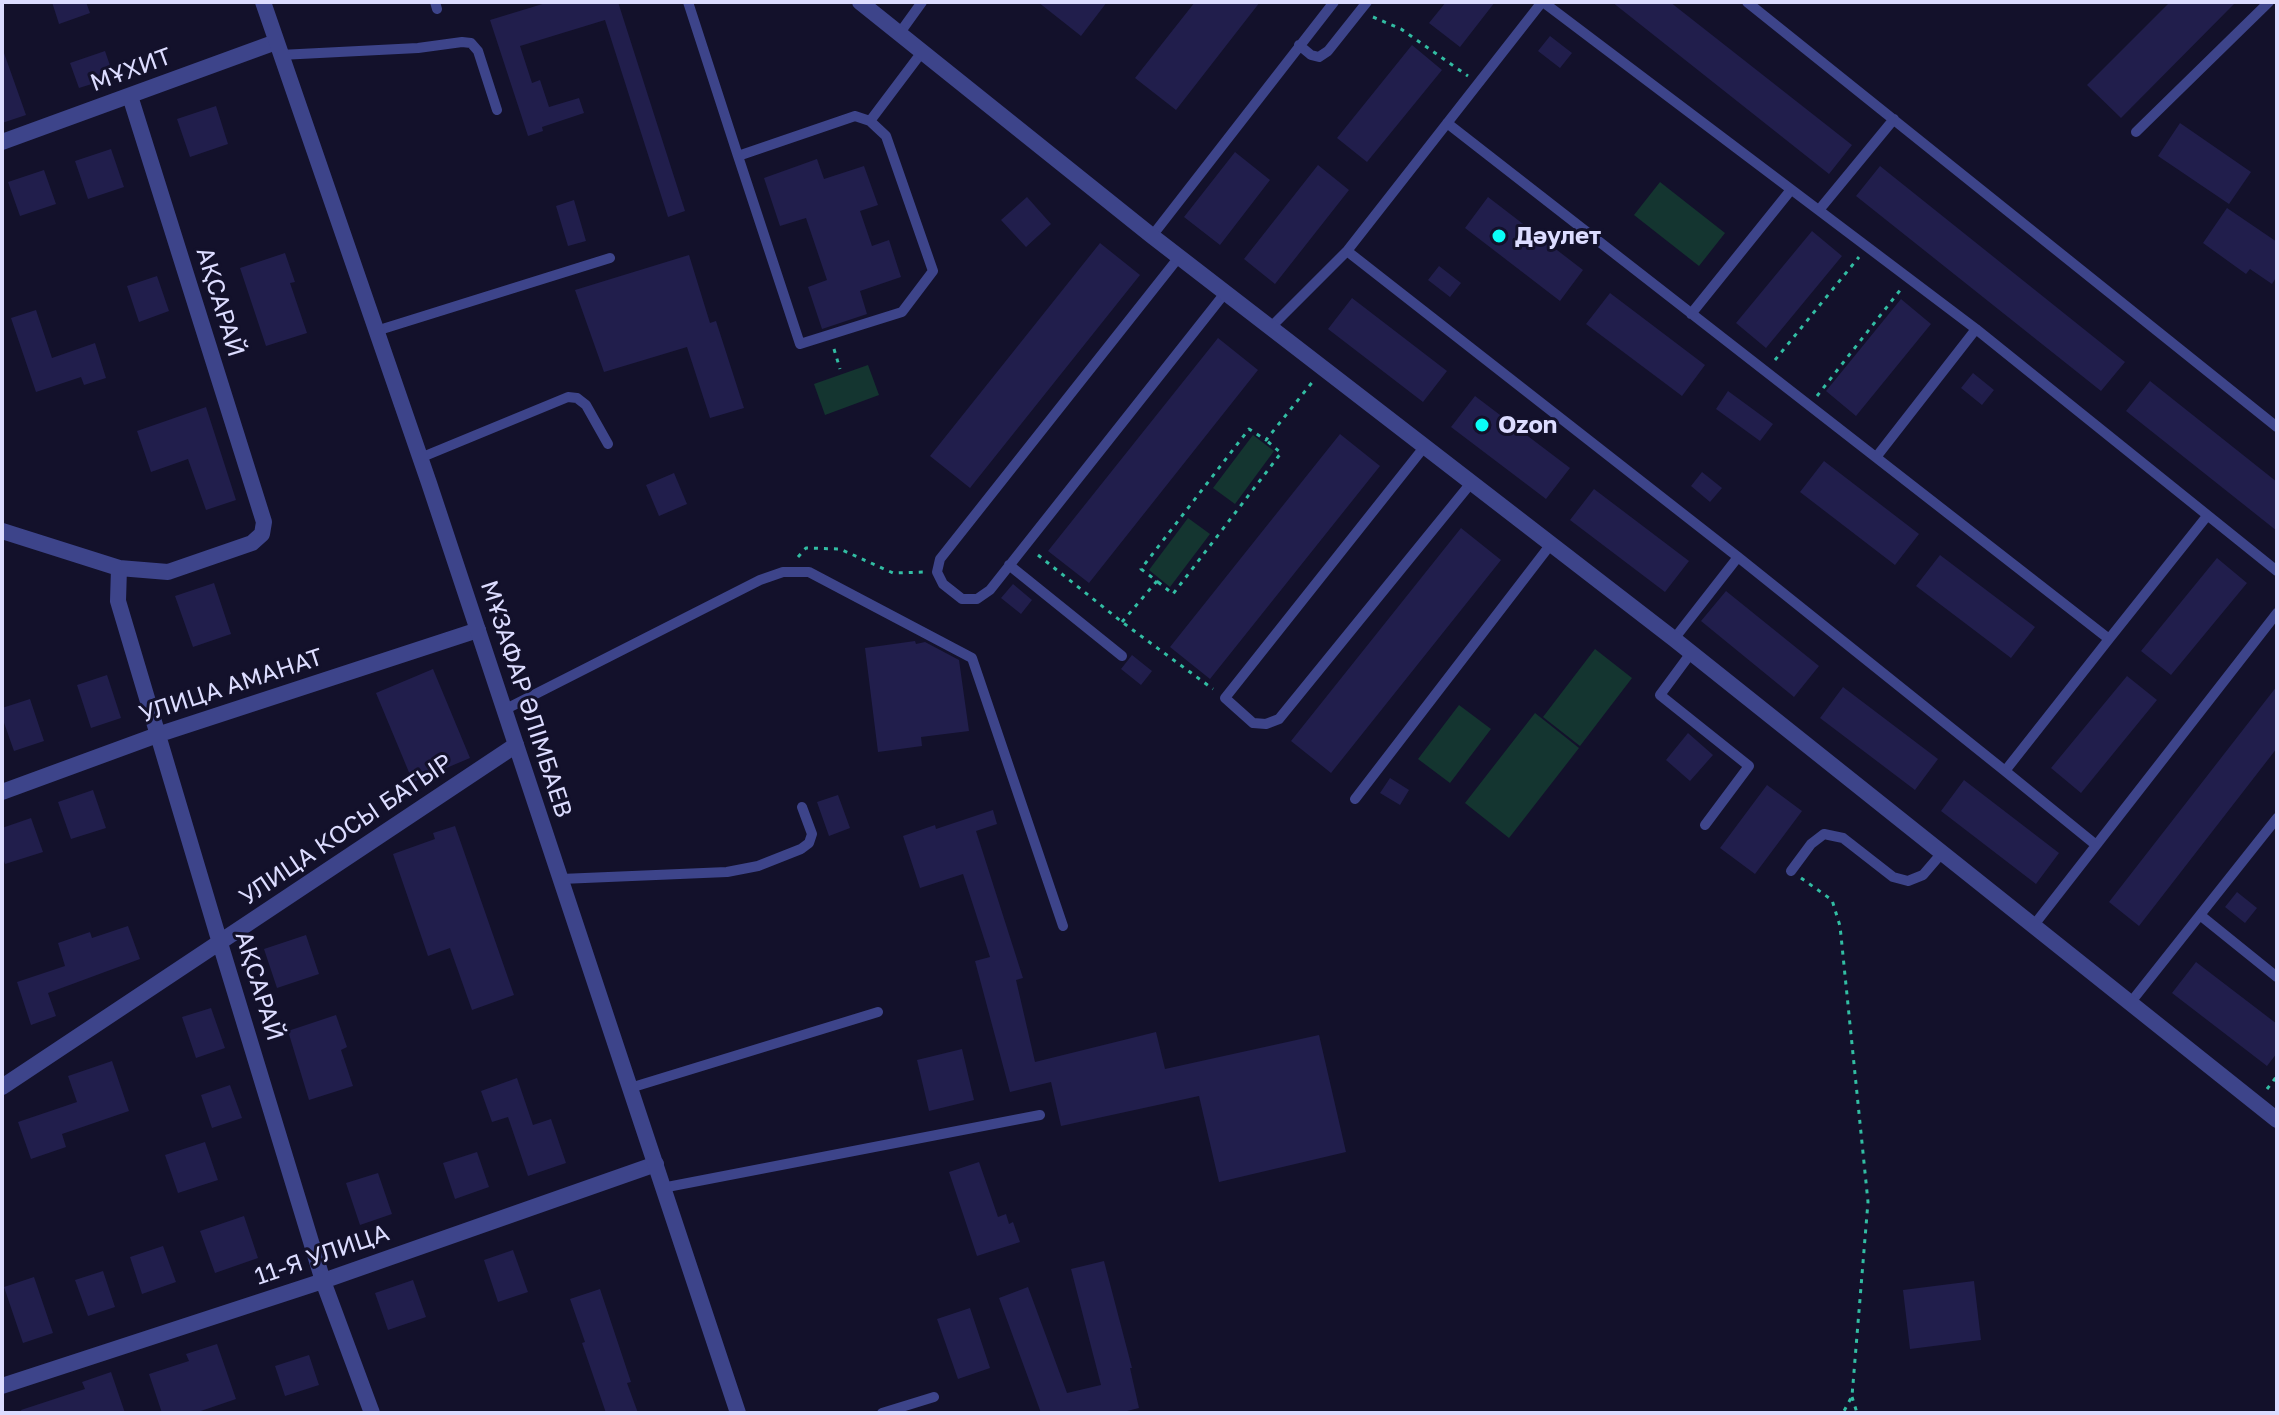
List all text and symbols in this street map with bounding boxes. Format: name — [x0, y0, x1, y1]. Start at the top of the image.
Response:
street label: МҰХИТ — [87, 42, 175, 98]
place label: Дәулет — [1515, 222, 1601, 250]
marker: Дәулет — [1490, 227, 1508, 245]
street label: АҚСАРАЙ — [190, 244, 250, 360]
place label: Ozon — [1498, 411, 1557, 439]
marker: Ozon — [1473, 416, 1491, 434]
street label: МҰЗАФАР ӘЛІМБАЕВ — [474, 577, 578, 821]
street label: УЛИЦА АМАНАТ — [136, 643, 326, 729]
street label: УЛИЦА КОСЫ БАТЫР — [234, 748, 458, 912]
street label: АҚСАРАЙ — [229, 928, 289, 1044]
street label: 11-Я УЛИЦА — [251, 1219, 393, 1291]

